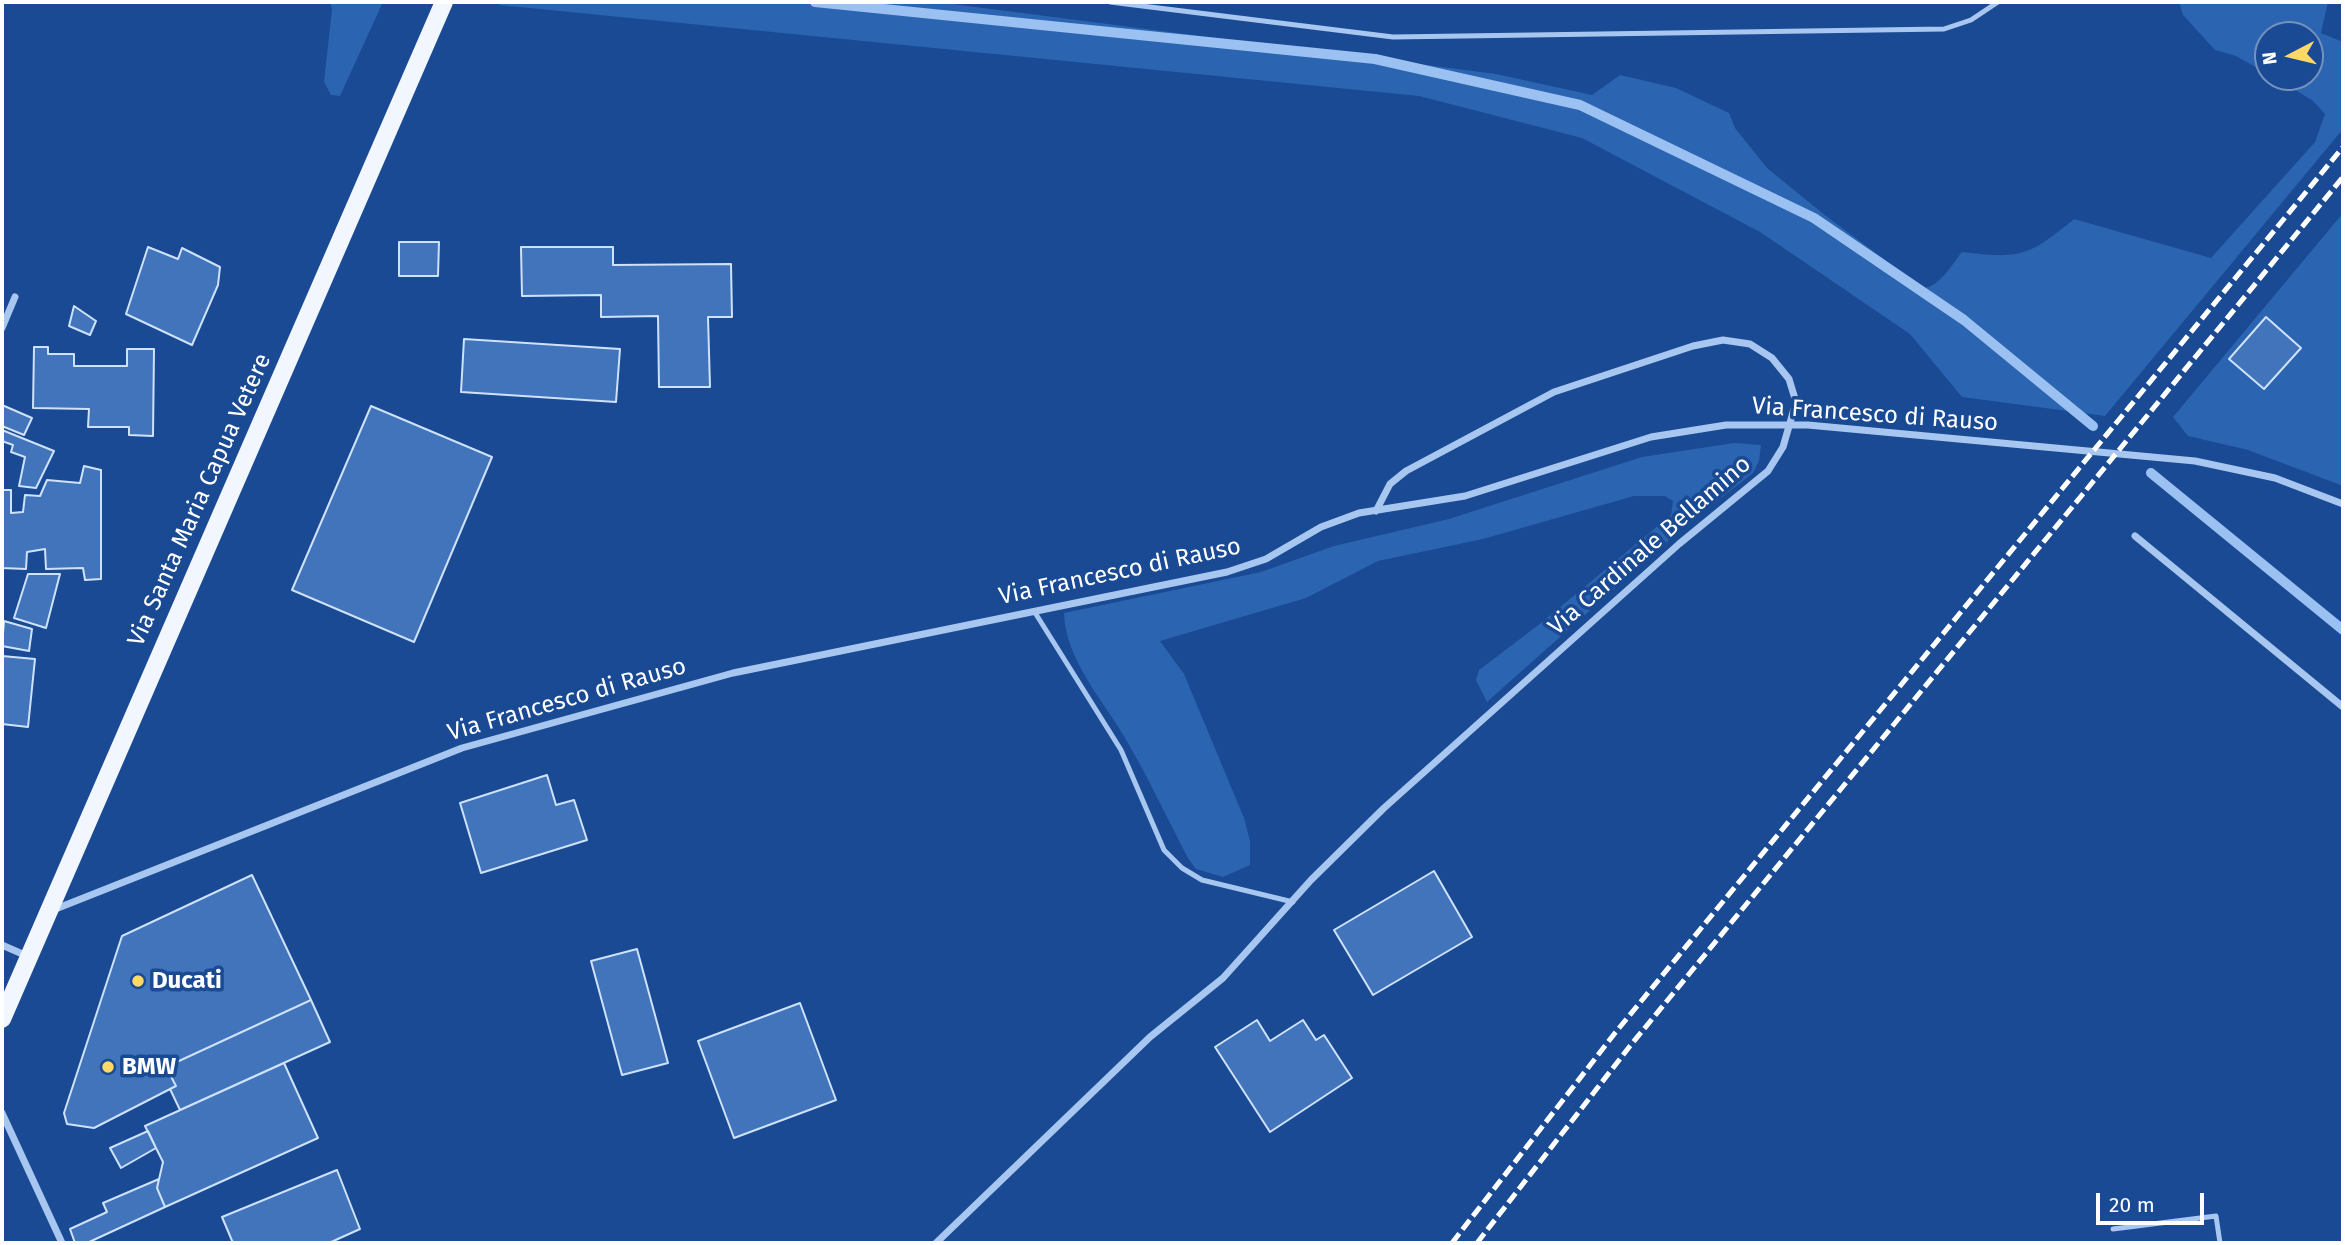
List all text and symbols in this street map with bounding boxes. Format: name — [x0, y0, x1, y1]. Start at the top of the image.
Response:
north arrow — [2254, 21, 2324, 91]
text: N — [2257, 51, 2282, 66]
street label: Via Santa Maria Capua Vetere — [122, 349, 278, 651]
street label: Via Francesco di Rauso — [1751, 392, 1999, 438]
street label: Via Cardinale Bellamino — [1543, 450, 1757, 642]
street label: Via Francesco di Rauso — [996, 532, 1244, 612]
street label: Via Francesco di Rauso — [444, 652, 690, 748]
place label: Ducati — [152, 967, 222, 995]
marker: Ducati — [130, 973, 146, 989]
place label: BMW — [122, 1053, 176, 1081]
marker: BMW — [100, 1059, 116, 1075]
scale bar — [2100, 1178, 2208, 1222]
text: 20 m — [2109, 1192, 2155, 1218]

